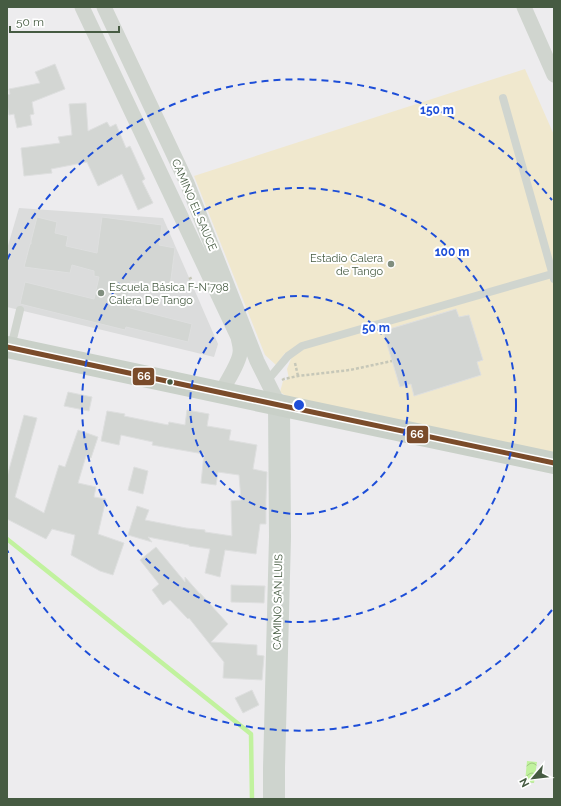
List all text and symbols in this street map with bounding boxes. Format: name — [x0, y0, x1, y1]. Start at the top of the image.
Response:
scale bar — [10, 8, 119, 34]
text: 50 m — [16, 15, 44, 29]
text: 150 m — [420, 103, 454, 117]
street label: CAMINO EL SAUCE — [169, 157, 219, 253]
text: 100 m — [435, 245, 469, 259]
place label: Estadio Calera de Tango — [310, 252, 383, 278]
marker: Estadio Calera de Tango — [386, 259, 396, 269]
place label: Escuela Básica F-N°798 Calera De Tango — [109, 281, 229, 307]
marker: Escuela Básica F-N°798 Calera De Tango — [96, 288, 106, 298]
text: 50 m — [362, 321, 390, 335]
line badge: 66 — [132, 367, 155, 386]
text: 66 — [137, 370, 151, 383]
unlabelled marker — [165, 377, 175, 387]
centre of rings — [292, 398, 306, 412]
line badge: 66 — [406, 425, 429, 444]
text: 66 — [410, 428, 424, 441]
street label: CAMINO SAN LUIS — [271, 554, 285, 650]
north arrow — [513, 758, 553, 798]
text: N — [517, 776, 532, 789]

